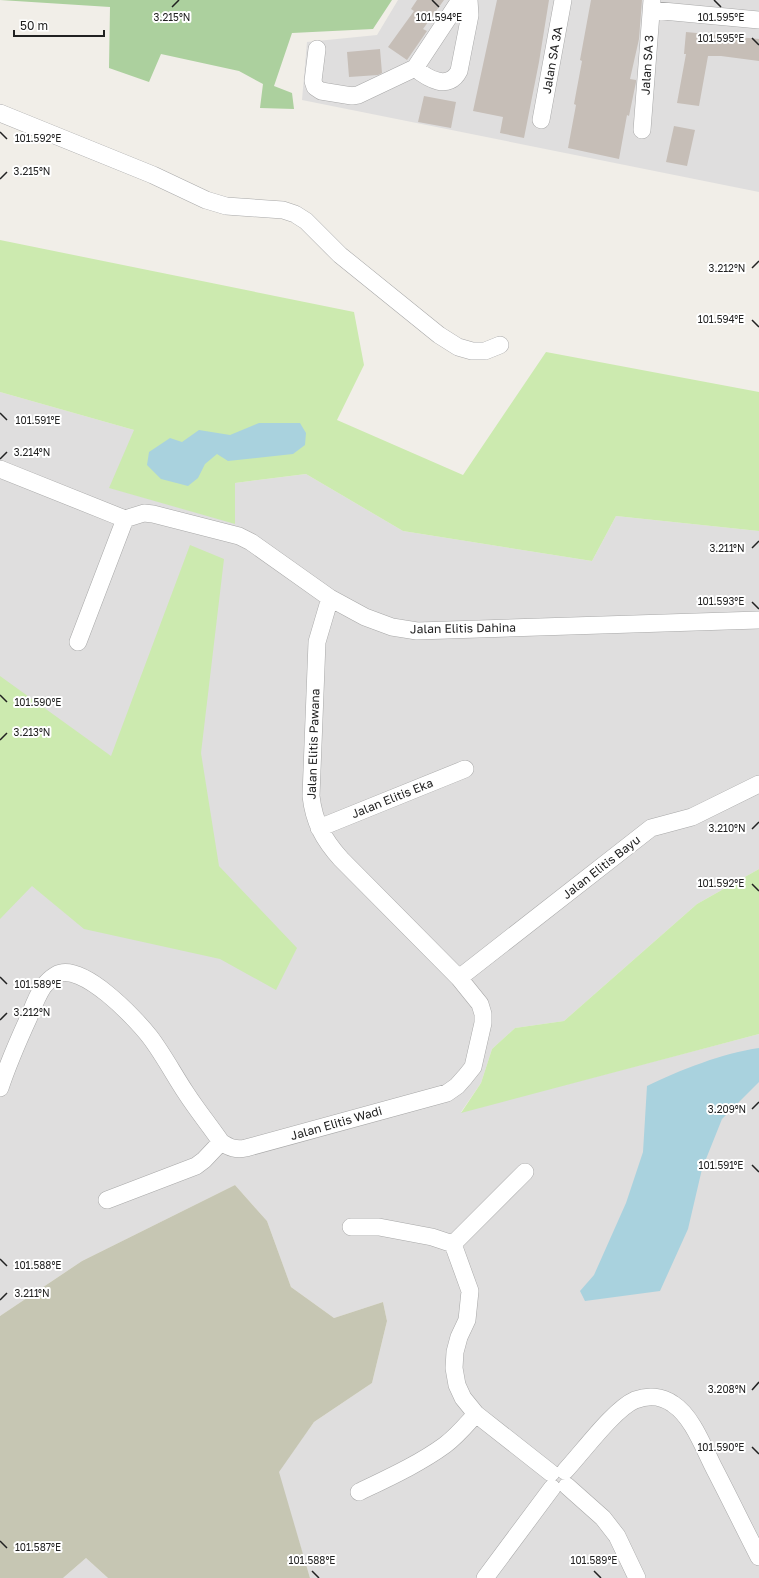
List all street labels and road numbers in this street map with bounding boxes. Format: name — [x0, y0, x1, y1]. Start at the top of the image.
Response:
street label: Jalan SA 3A — [539, 25, 565, 95]
street label: Jalan SA 3 — [637, 35, 657, 95]
street label: Jalan Elitis Dahina — [410, 620, 516, 636]
street label: Jalan Elitis Pawana — [304, 688, 322, 800]
street label: Jalan Elitis Eka — [349, 775, 435, 821]
street label: Jalan Elitis Bayu — [559, 832, 643, 902]
street label: Jalan Elitis Wadi — [288, 1103, 384, 1143]

